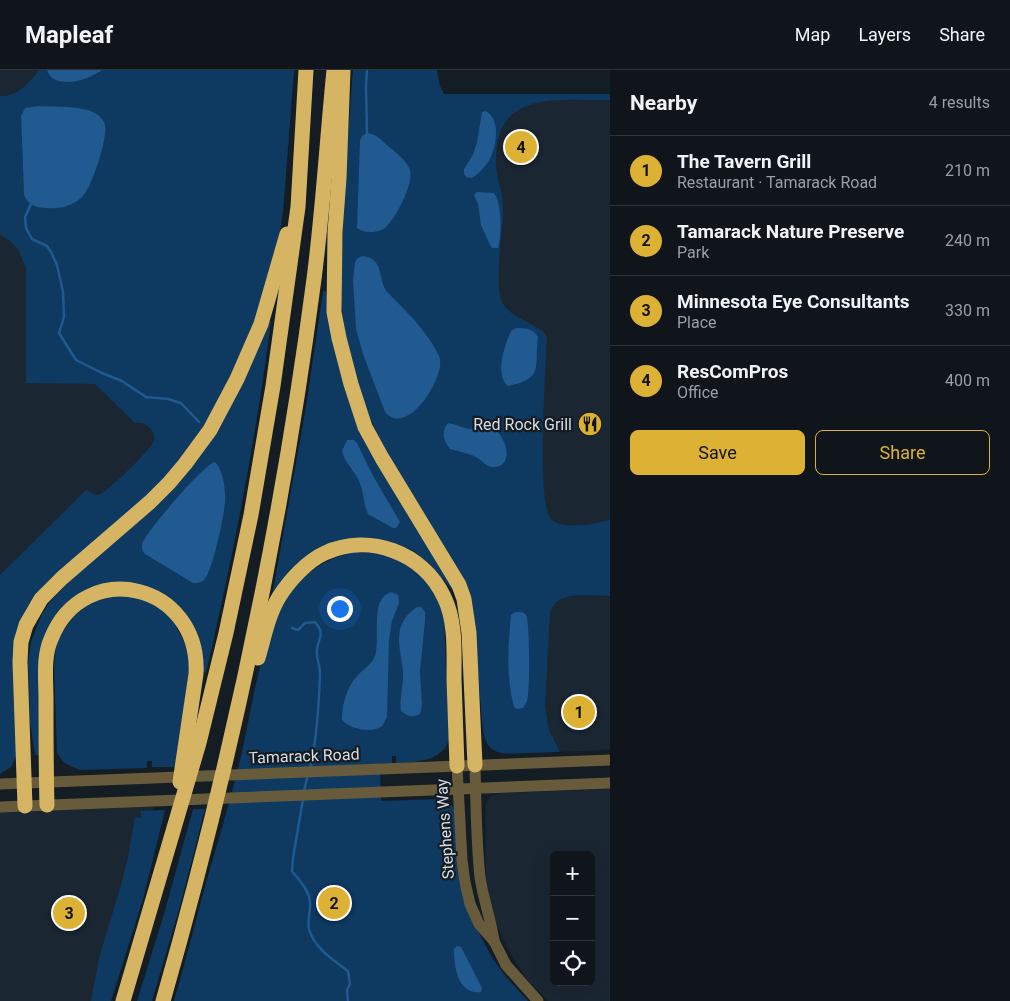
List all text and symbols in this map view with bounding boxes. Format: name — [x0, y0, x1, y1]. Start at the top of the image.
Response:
text: Mapleaf — [25, 21, 113, 49]
text: Map — [795, 24, 830, 45]
text: Layers — [858, 24, 911, 45]
text: Share — [939, 24, 985, 45]
text: Nearby — [630, 91, 697, 115]
text: 4 results — [929, 93, 990, 112]
pin: 4 — [505, 128, 537, 166]
text: The Tavern Grill — [677, 150, 811, 173]
text: 1 — [641, 161, 651, 180]
text: 210 m — [945, 161, 990, 180]
text: Restaurant · Tamarack Road — [677, 173, 877, 192]
text: Tamarack Nature Preserve — [677, 220, 904, 243]
text: 2 — [641, 231, 651, 250]
text: 240 m — [945, 231, 990, 250]
text: Park — [677, 243, 709, 262]
text: Minnesota Eye Consultants — [677, 290, 910, 313]
text: 3 — [641, 301, 651, 320]
text: 330 m — [945, 301, 990, 320]
text: Place — [677, 313, 717, 332]
text: ResComPros — [677, 360, 788, 383]
text: 4 — [641, 371, 651, 390]
text: 400 m — [945, 371, 990, 390]
text: Office — [677, 383, 719, 402]
restaurant icon: Red Rock Grill — [577, 411, 603, 437]
place label: Red Rock Grill — [473, 415, 572, 434]
button: Save — [630, 430, 805, 475]
button: Share — [815, 430, 990, 475]
your location — [327, 596, 353, 622]
pin: 1 — [563, 693, 595, 731]
street label: Tamarack Road — [248, 745, 360, 767]
street label: Stephens Way — [432, 778, 458, 880]
map controls — [550, 851, 595, 986]
button: + — [550, 851, 595, 896]
pin: 2 — [318, 884, 350, 922]
pin: 3 — [53, 894, 85, 932]
button: − — [550, 896, 595, 941]
button: locate — [550, 941, 595, 986]

